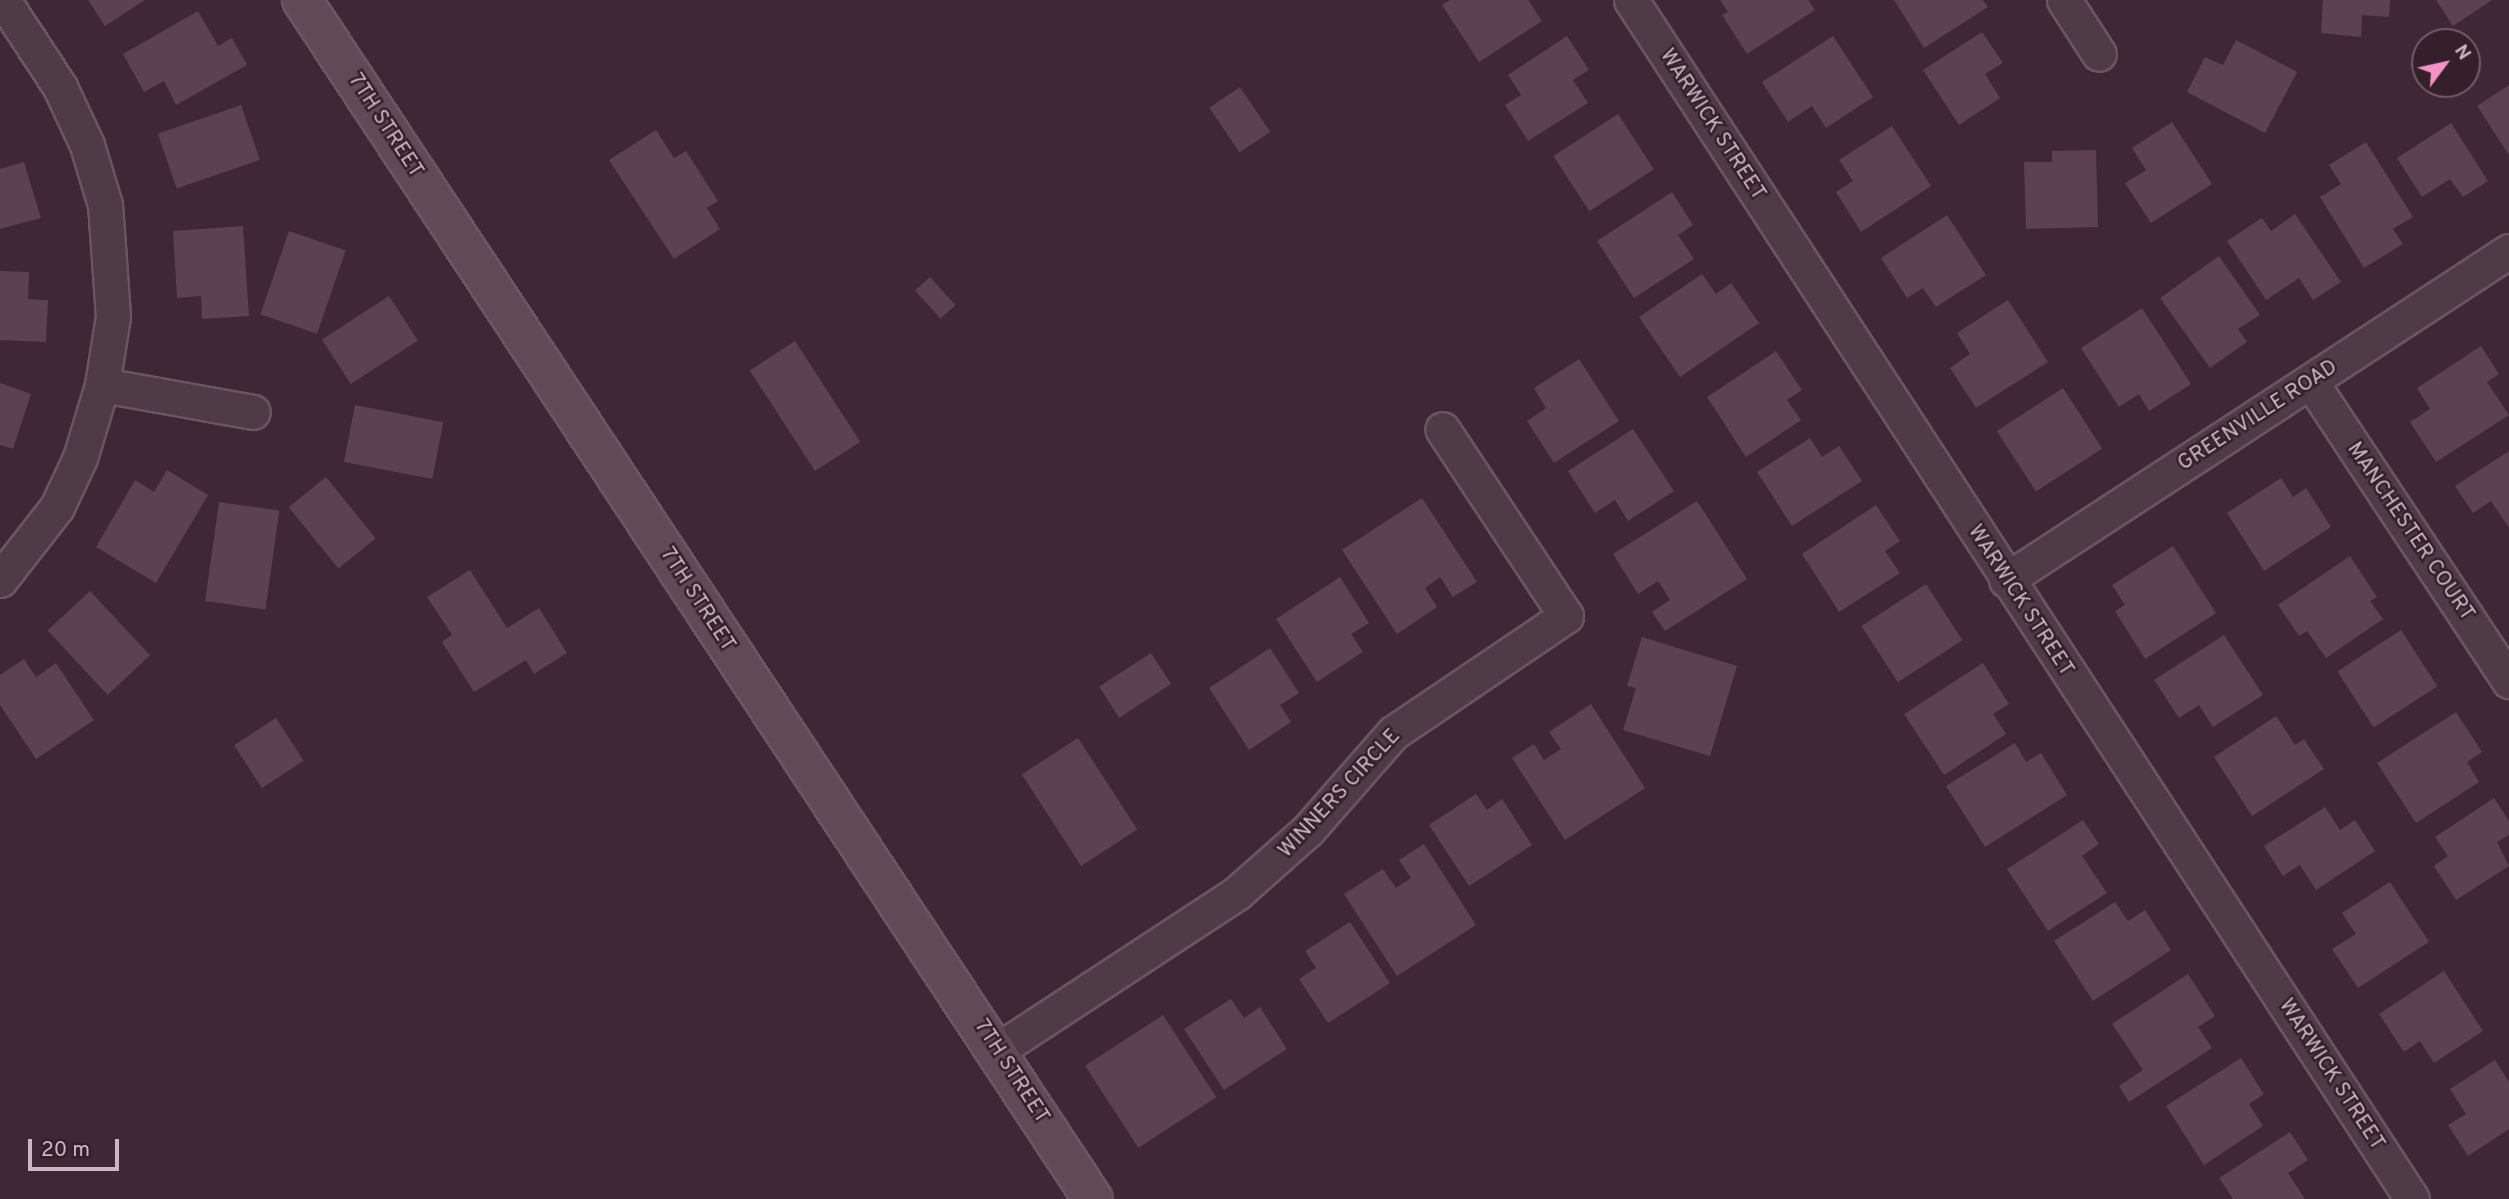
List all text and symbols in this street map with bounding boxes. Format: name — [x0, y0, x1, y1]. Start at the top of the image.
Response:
north arrow — [2411, 28, 2481, 98]
text: N — [2448, 40, 2476, 65]
street label: WARWICK STREET — [1654, 45, 1770, 205]
street label: 7TH STREET — [342, 69, 428, 183]
street label: GREENVILLE ROAD — [2174, 355, 2342, 477]
street label: MANCHESTER COURT — [2341, 438, 2479, 626]
street label: WARWICK STREET — [1962, 521, 2078, 681]
street label: 7TH STREET — [654, 543, 740, 657]
street label: WINNERS CIRCLE — [1274, 724, 1406, 864]
street label: WARWICK STREET — [2273, 995, 2389, 1155]
street label: 7TH STREET — [968, 1015, 1054, 1129]
scale bar — [32, 1126, 122, 1170]
text: 20 m — [41, 1137, 90, 1164]

